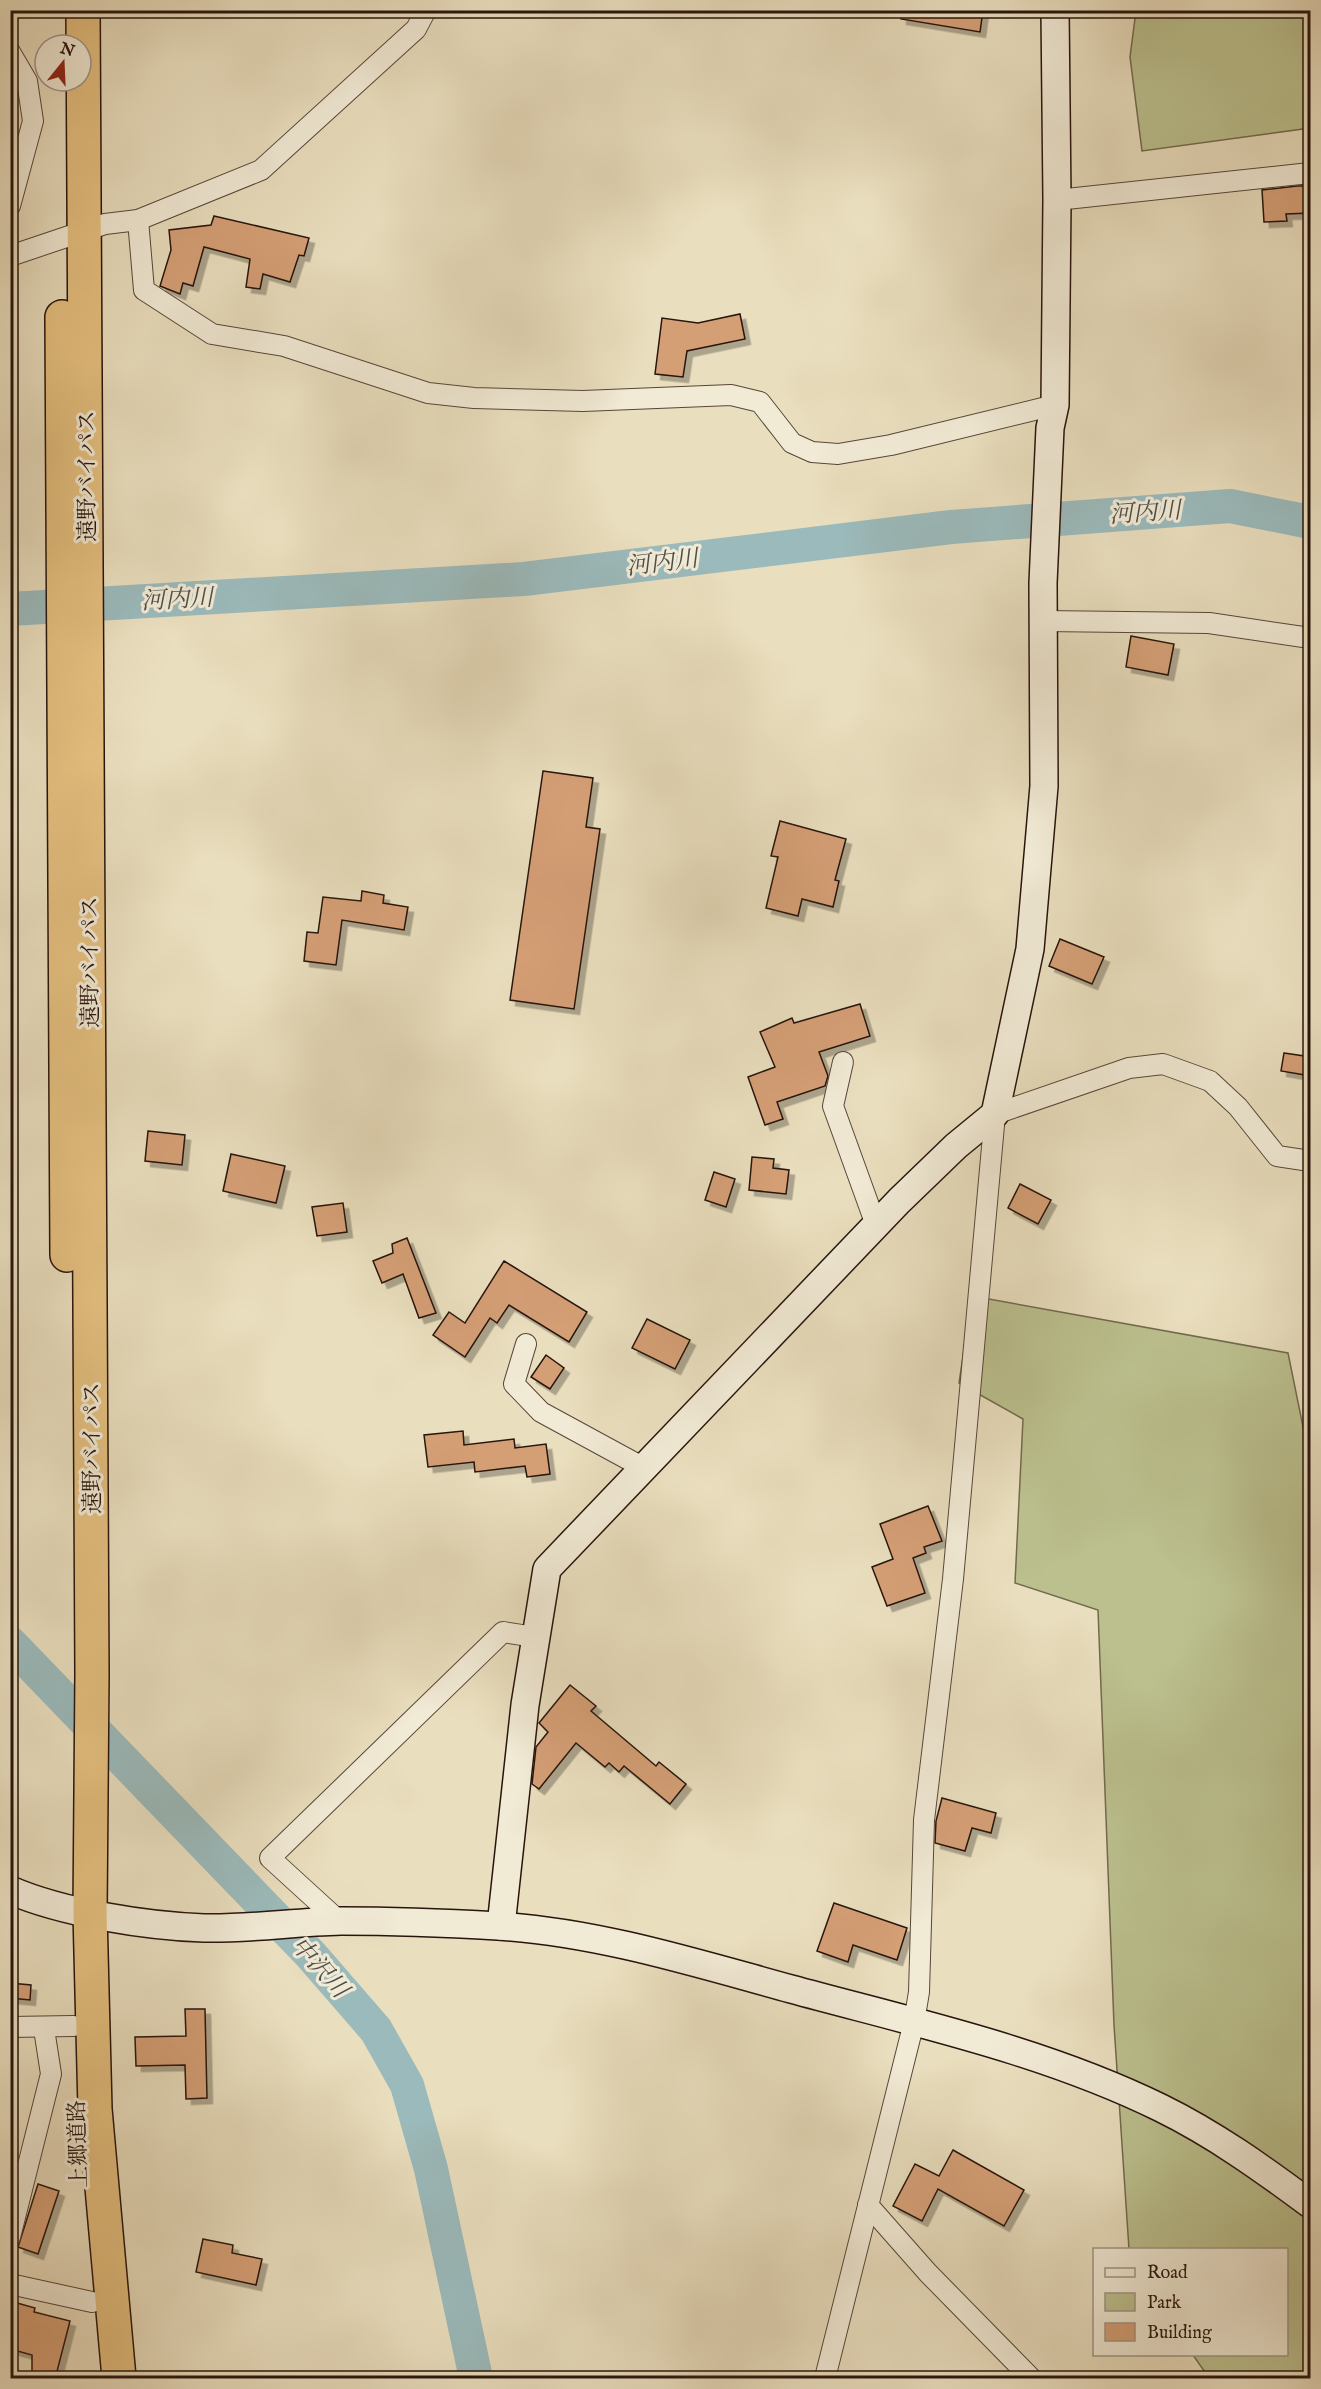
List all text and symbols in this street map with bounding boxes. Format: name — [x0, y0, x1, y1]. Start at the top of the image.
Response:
north arrow — [33, 33, 93, 93]
text: N — [56, 39, 77, 62]
street label: 遠野バイパス — [74, 410, 102, 542]
water label: 河内川 — [1108, 495, 1185, 531]
water label: 河内川 — [625, 543, 703, 583]
water label: 河内川 — [140, 583, 217, 618]
street label: 遠野バイパス — [77, 896, 105, 1028]
street label: 遠野バイパス — [79, 1382, 107, 1514]
water label: 中沢川 — [283, 1931, 357, 2007]
street label: 上郷道路 — [63, 2099, 95, 2188]
legend — [1093, 2248, 1288, 2356]
text: Road — [1147, 2262, 1188, 2285]
text: Park — [1147, 2292, 1182, 2315]
text: Building — [1147, 2322, 1212, 2345]

